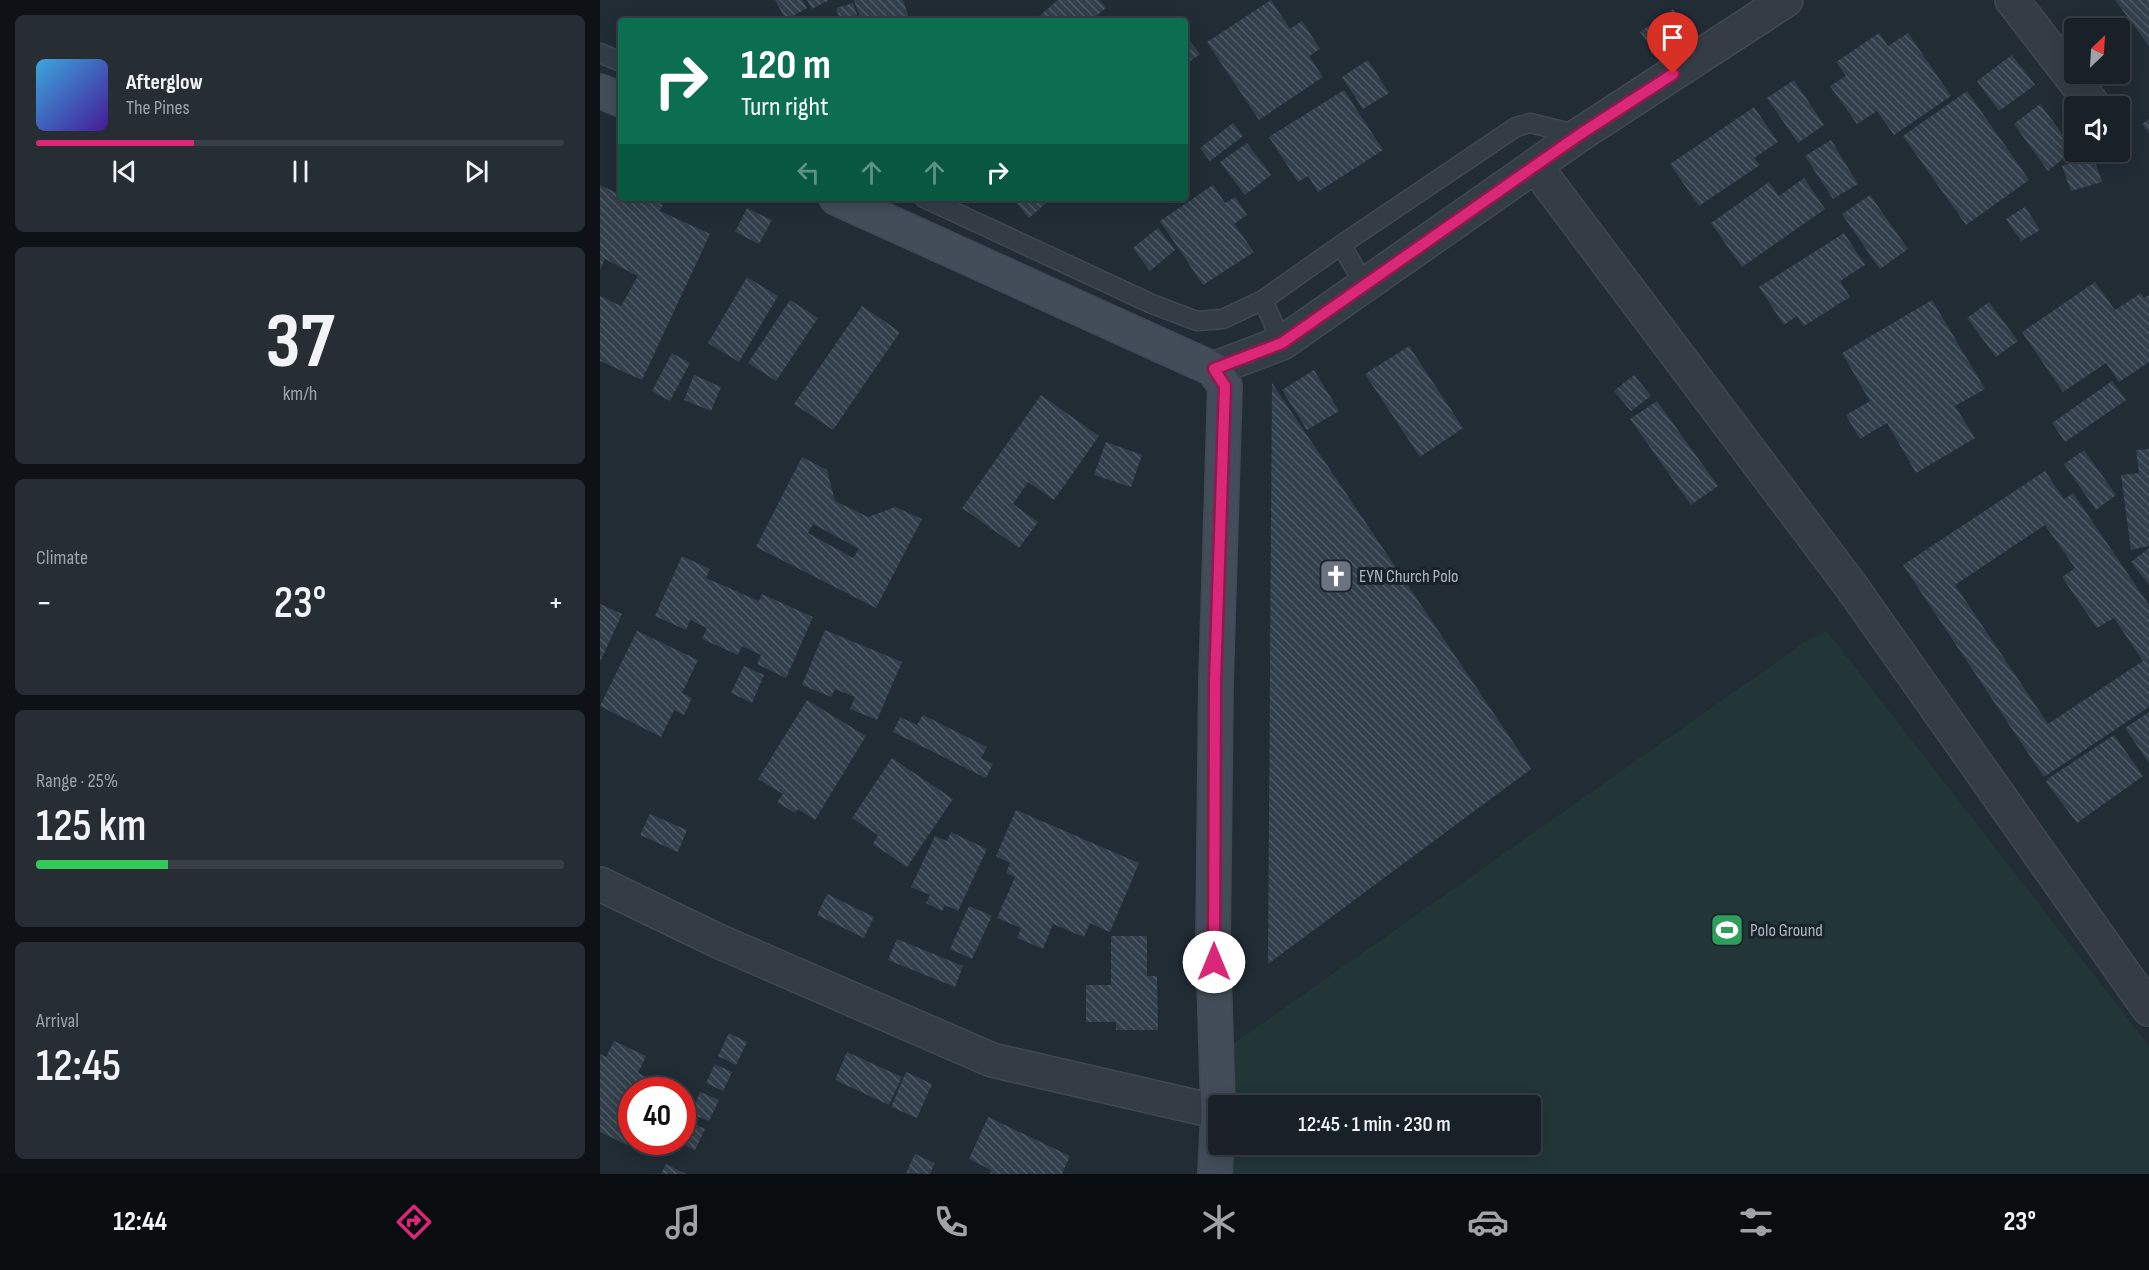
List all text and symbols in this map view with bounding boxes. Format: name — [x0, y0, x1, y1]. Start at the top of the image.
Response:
pin — [1647, 12, 1698, 74]
north arrow — [2064, 18, 2130, 84]
map controls — [2064, 18, 2130, 162]
icon: arrive — [1656, 21, 1689, 54]
text: 120 m — [741, 40, 831, 91]
icon: right — [642, 42, 720, 120]
text: Afterglow — [126, 69, 203, 96]
text: Turn right — [741, 91, 828, 123]
text: The Pines — [126, 96, 190, 120]
button: sound — [2064, 96, 2130, 162]
icon: previous — [108, 155, 141, 188]
icon: pause — [284, 155, 317, 188]
icon: next — [460, 155, 493, 188]
icon: left — [792, 156, 825, 189]
icon: ahead — [855, 156, 888, 189]
icon: ahead — [918, 156, 951, 189]
icon: right — [981, 156, 1014, 189]
text: 37 — [266, 296, 334, 389]
text: km/h — [283, 382, 317, 406]
text: Climate — [36, 546, 88, 570]
church icon: EYN Church Polo — [1318, 558, 1354, 594]
place label: EYN Church Polo — [1359, 566, 1458, 587]
text: 23° — [274, 576, 326, 631]
text: − — [36, 583, 52, 623]
text: + — [548, 583, 564, 623]
text: Range · 25% — [36, 769, 118, 793]
text: 125 km — [36, 799, 146, 854]
sports icon: Polo Ground — [1709, 912, 1745, 948]
place label: Polo Ground — [1750, 920, 1823, 941]
position arrow — [1182, 930, 1246, 994]
text: Arrival — [36, 1009, 79, 1033]
text: 12:45 — [36, 1039, 121, 1094]
speed limit sign: 40 — [618, 1077, 696, 1155]
text: 12:45 · 1 min · 230 m — [1298, 1111, 1451, 1138]
icon: directions — [393, 1201, 435, 1243]
icon: music — [662, 1201, 704, 1243]
icon: phone — [930, 1201, 972, 1243]
icon: climate — [1198, 1201, 1240, 1243]
icon: car — [1467, 1201, 1509, 1243]
icon: filters — [1735, 1201, 1777, 1243]
text: 12:44 — [113, 1206, 167, 1238]
text: 23° — [2003, 1206, 2036, 1238]

